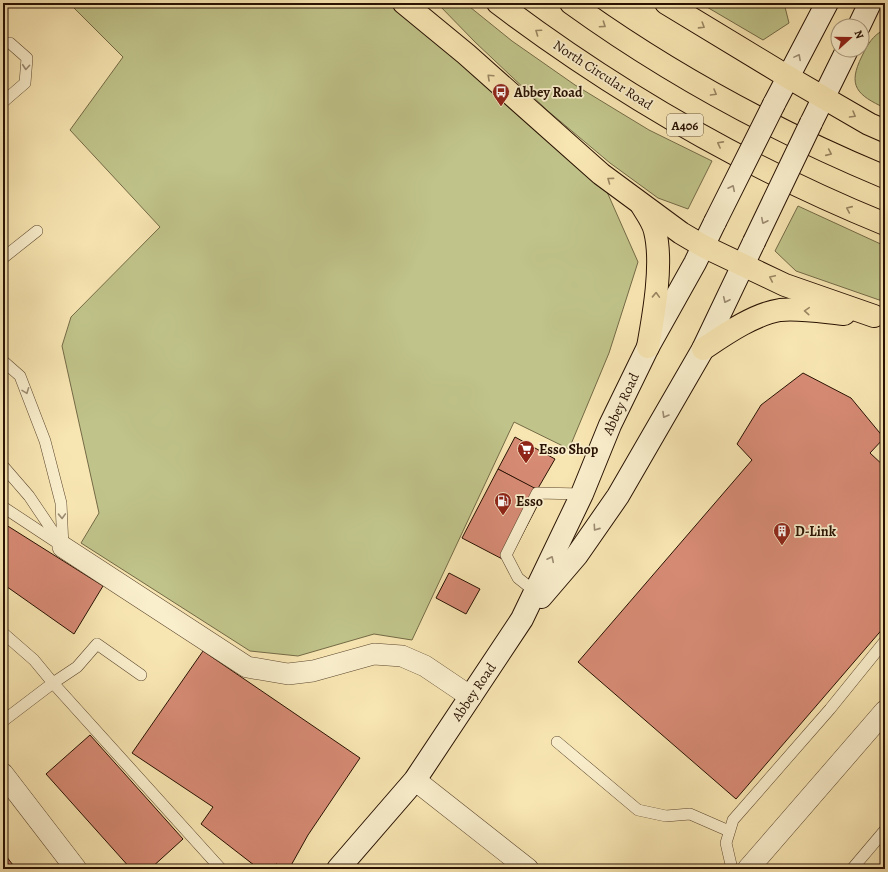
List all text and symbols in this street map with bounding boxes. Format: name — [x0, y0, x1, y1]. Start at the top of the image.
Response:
north arrow — [830, 18, 870, 58]
one-way arrow — [598, 20, 605, 27]
one-way arrow — [698, 21, 705, 28]
text: N — [850, 28, 867, 41]
one-way arrow — [536, 30, 543, 37]
street label: North Circular Road — [549, 36, 657, 115]
one-way arrow — [794, 54, 801, 61]
one-way arrow — [22, 64, 31, 70]
one-way arrow — [488, 74, 495, 81]
bus stop icon: Abbey Road — [491, 82, 511, 107]
place label: Abbey Road — [513, 83, 583, 102]
one-way arrow — [710, 88, 717, 95]
one-way arrow — [849, 111, 856, 118]
road number: A406 — [667, 114, 703, 136]
one-way arrow — [717, 142, 724, 149]
one-way arrow — [824, 148, 832, 156]
one-way arrow — [607, 178, 614, 185]
one-way arrow — [727, 184, 735, 192]
one-way arrow — [846, 205, 853, 213]
one-way arrow — [761, 217, 769, 224]
one-way arrow — [769, 275, 776, 283]
one-way arrow — [651, 292, 660, 298]
one-way arrow — [723, 296, 731, 304]
one-way arrow — [804, 307, 810, 316]
street label: Abbey Road — [598, 369, 644, 439]
one-way arrow — [21, 388, 29, 395]
one-way arrow — [663, 411, 670, 418]
supermarket icon: Esso Shop — [516, 439, 536, 464]
place label: Esso Shop — [539, 440, 599, 459]
fuel station icon: Esso — [493, 491, 513, 516]
place label: Esso — [516, 492, 543, 511]
one-way arrow — [57, 513, 66, 519]
building icon: D-Link — [772, 521, 792, 546]
place label: D-Link — [795, 522, 837, 541]
one-way arrow — [593, 524, 601, 531]
one-way arrow — [546, 556, 554, 563]
street label: Abbey Road — [447, 659, 501, 726]

